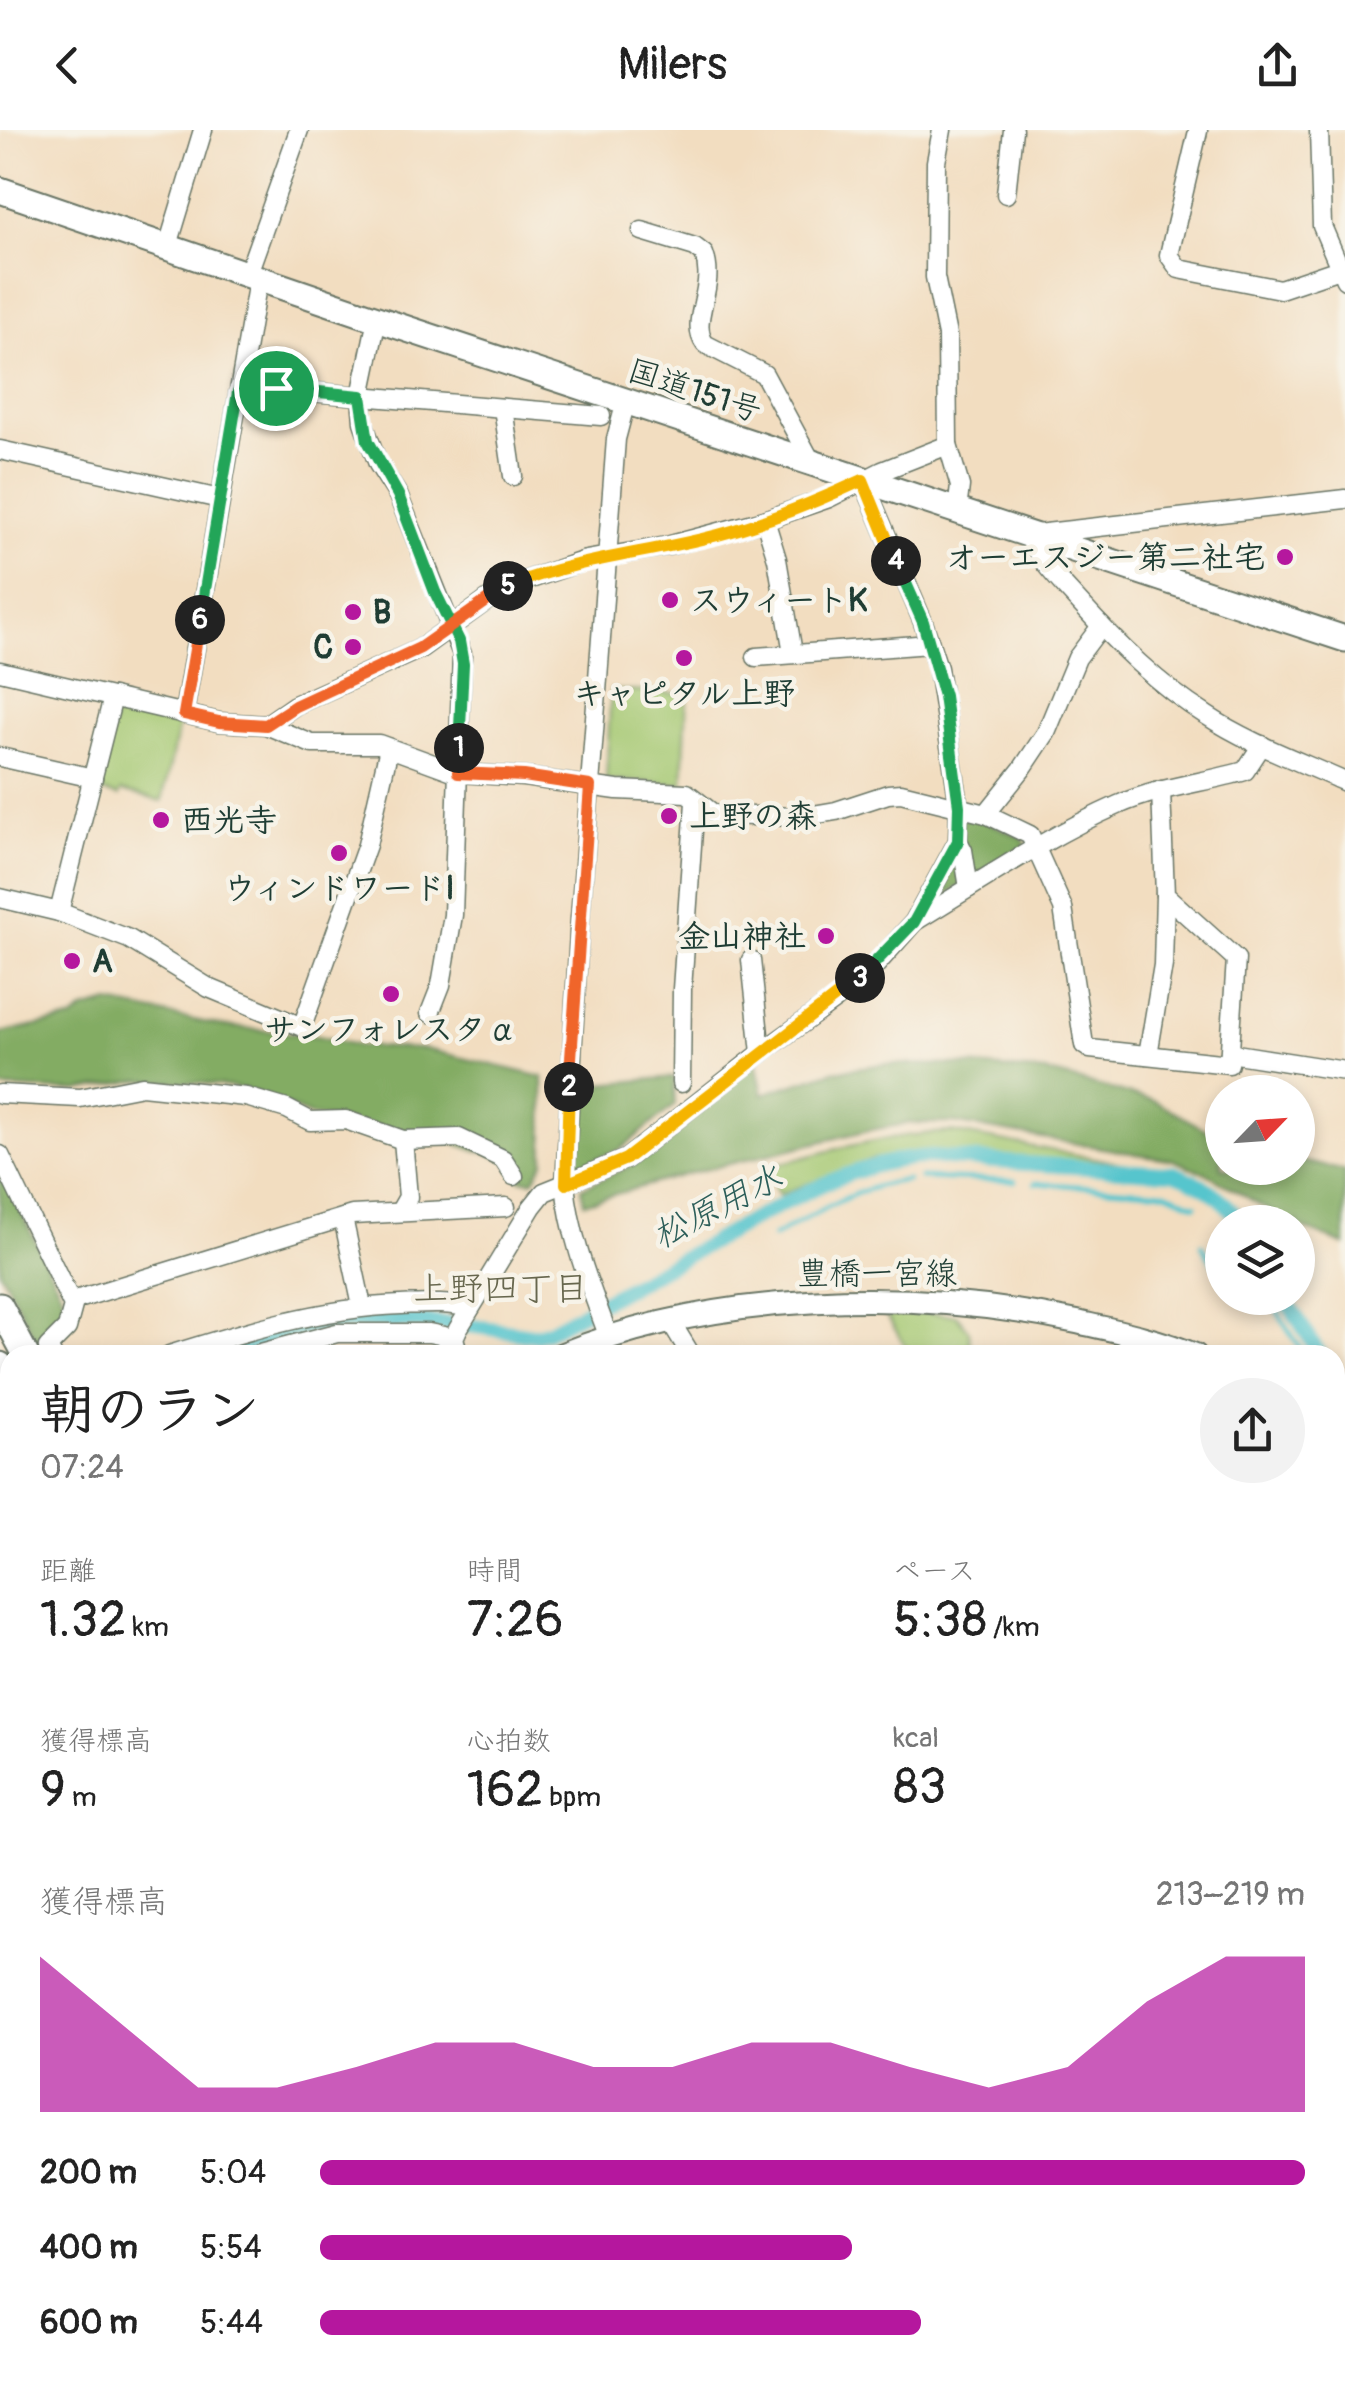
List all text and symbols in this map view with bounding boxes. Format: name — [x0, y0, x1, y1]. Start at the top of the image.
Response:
text: Milers — [618, 37, 727, 93]
icon: back — [40, 38, 95, 93]
icon: share — [1250, 38, 1305, 93]
pin — [234, 346, 319, 431]
street label: 国道151号 — [623, 351, 767, 431]
icon: arrive — [249, 361, 304, 416]
pin: 4 — [871, 536, 921, 586]
place label: オーエスジー第二社宅 — [945, 538, 1265, 578]
text: 4 — [888, 543, 904, 578]
marker: オーエスジー第二社宅 — [1274, 546, 1296, 568]
pin: 5 — [483, 561, 533, 611]
text: 5 — [500, 568, 516, 603]
place label: スウィートK — [690, 581, 868, 621]
marker: スウィートK — [659, 589, 681, 611]
place label: B — [373, 593, 391, 633]
pin: 6 — [175, 595, 225, 645]
marker: B — [342, 601, 364, 623]
text: 6 — [192, 602, 208, 637]
place label: C — [313, 628, 333, 668]
marker: C — [342, 636, 364, 658]
marker: キャピタル上野 — [673, 647, 695, 669]
place label: キャピタル上野 — [573, 674, 795, 714]
pin: 1 — [434, 723, 484, 773]
text: 1 — [454, 730, 464, 765]
place label: 上野の森 — [689, 797, 817, 837]
place label: 西光寺 — [181, 801, 277, 841]
marker: 上野の森 — [658, 805, 680, 827]
marker: 西光寺 — [150, 809, 172, 831]
marker: ウィンドワードI — [328, 842, 350, 864]
place label: ウィンドワードI — [223, 869, 455, 909]
place label: 金山神社 — [678, 917, 806, 957]
marker: 金山神社 — [815, 925, 837, 947]
place label: A — [92, 942, 113, 982]
marker: A — [61, 950, 83, 972]
pin: 3 — [835, 953, 885, 1003]
text: 3 — [852, 960, 868, 995]
marker: サンフォレスタα — [380, 983, 402, 1005]
place label: サンフォレスタα — [264, 1010, 518, 1050]
pin: 2 — [544, 1062, 594, 1112]
text: 2 — [561, 1069, 577, 1104]
north arrow — [1205, 1075, 1315, 1185]
map controls — [1205, 1075, 1315, 1315]
water label: 松原用水 — [645, 1156, 790, 1258]
button: layers — [1205, 1205, 1315, 1315]
street label: 豊橋一宮線 — [797, 1254, 957, 1294]
district label: 上野四丁目 — [413, 1267, 589, 1311]
text: 朝のラン — [40, 1376, 260, 1445]
button: share — [1200, 1378, 1305, 1483]
text: 07:24 — [40, 1448, 124, 1488]
text: 距離 — [40, 1554, 96, 1589]
text: 時間 — [467, 1554, 523, 1589]
text: ペース — [893, 1554, 976, 1589]
text: 1.32 — [40, 1589, 126, 1652]
text: 7:26 — [467, 1589, 564, 1652]
text: 5:38 — [893, 1589, 987, 1652]
text: km — [126, 1610, 169, 1645]
text: /km — [987, 1610, 1040, 1645]
text: kcal — [893, 1721, 939, 1756]
text: 獲得標高 — [40, 1724, 152, 1759]
text: 心拍数 — [467, 1724, 551, 1759]
text: 83 — [893, 1756, 946, 1819]
text: 9 — [40, 1759, 66, 1822]
text: 162 — [467, 1759, 543, 1822]
text: m — [66, 1780, 97, 1815]
text: bpm — [543, 1780, 601, 1815]
text: 213–219 m — [1156, 1875, 1305, 1915]
text: 獲得標高 — [40, 1882, 168, 1922]
text: 200 m — [40, 2153, 137, 2193]
text: 5:04 — [200, 2153, 266, 2193]
text: 400 m — [40, 2228, 138, 2268]
text: 5:54 — [200, 2228, 262, 2268]
text: 600 m — [40, 2303, 138, 2343]
text: 5:44 — [200, 2303, 263, 2343]

